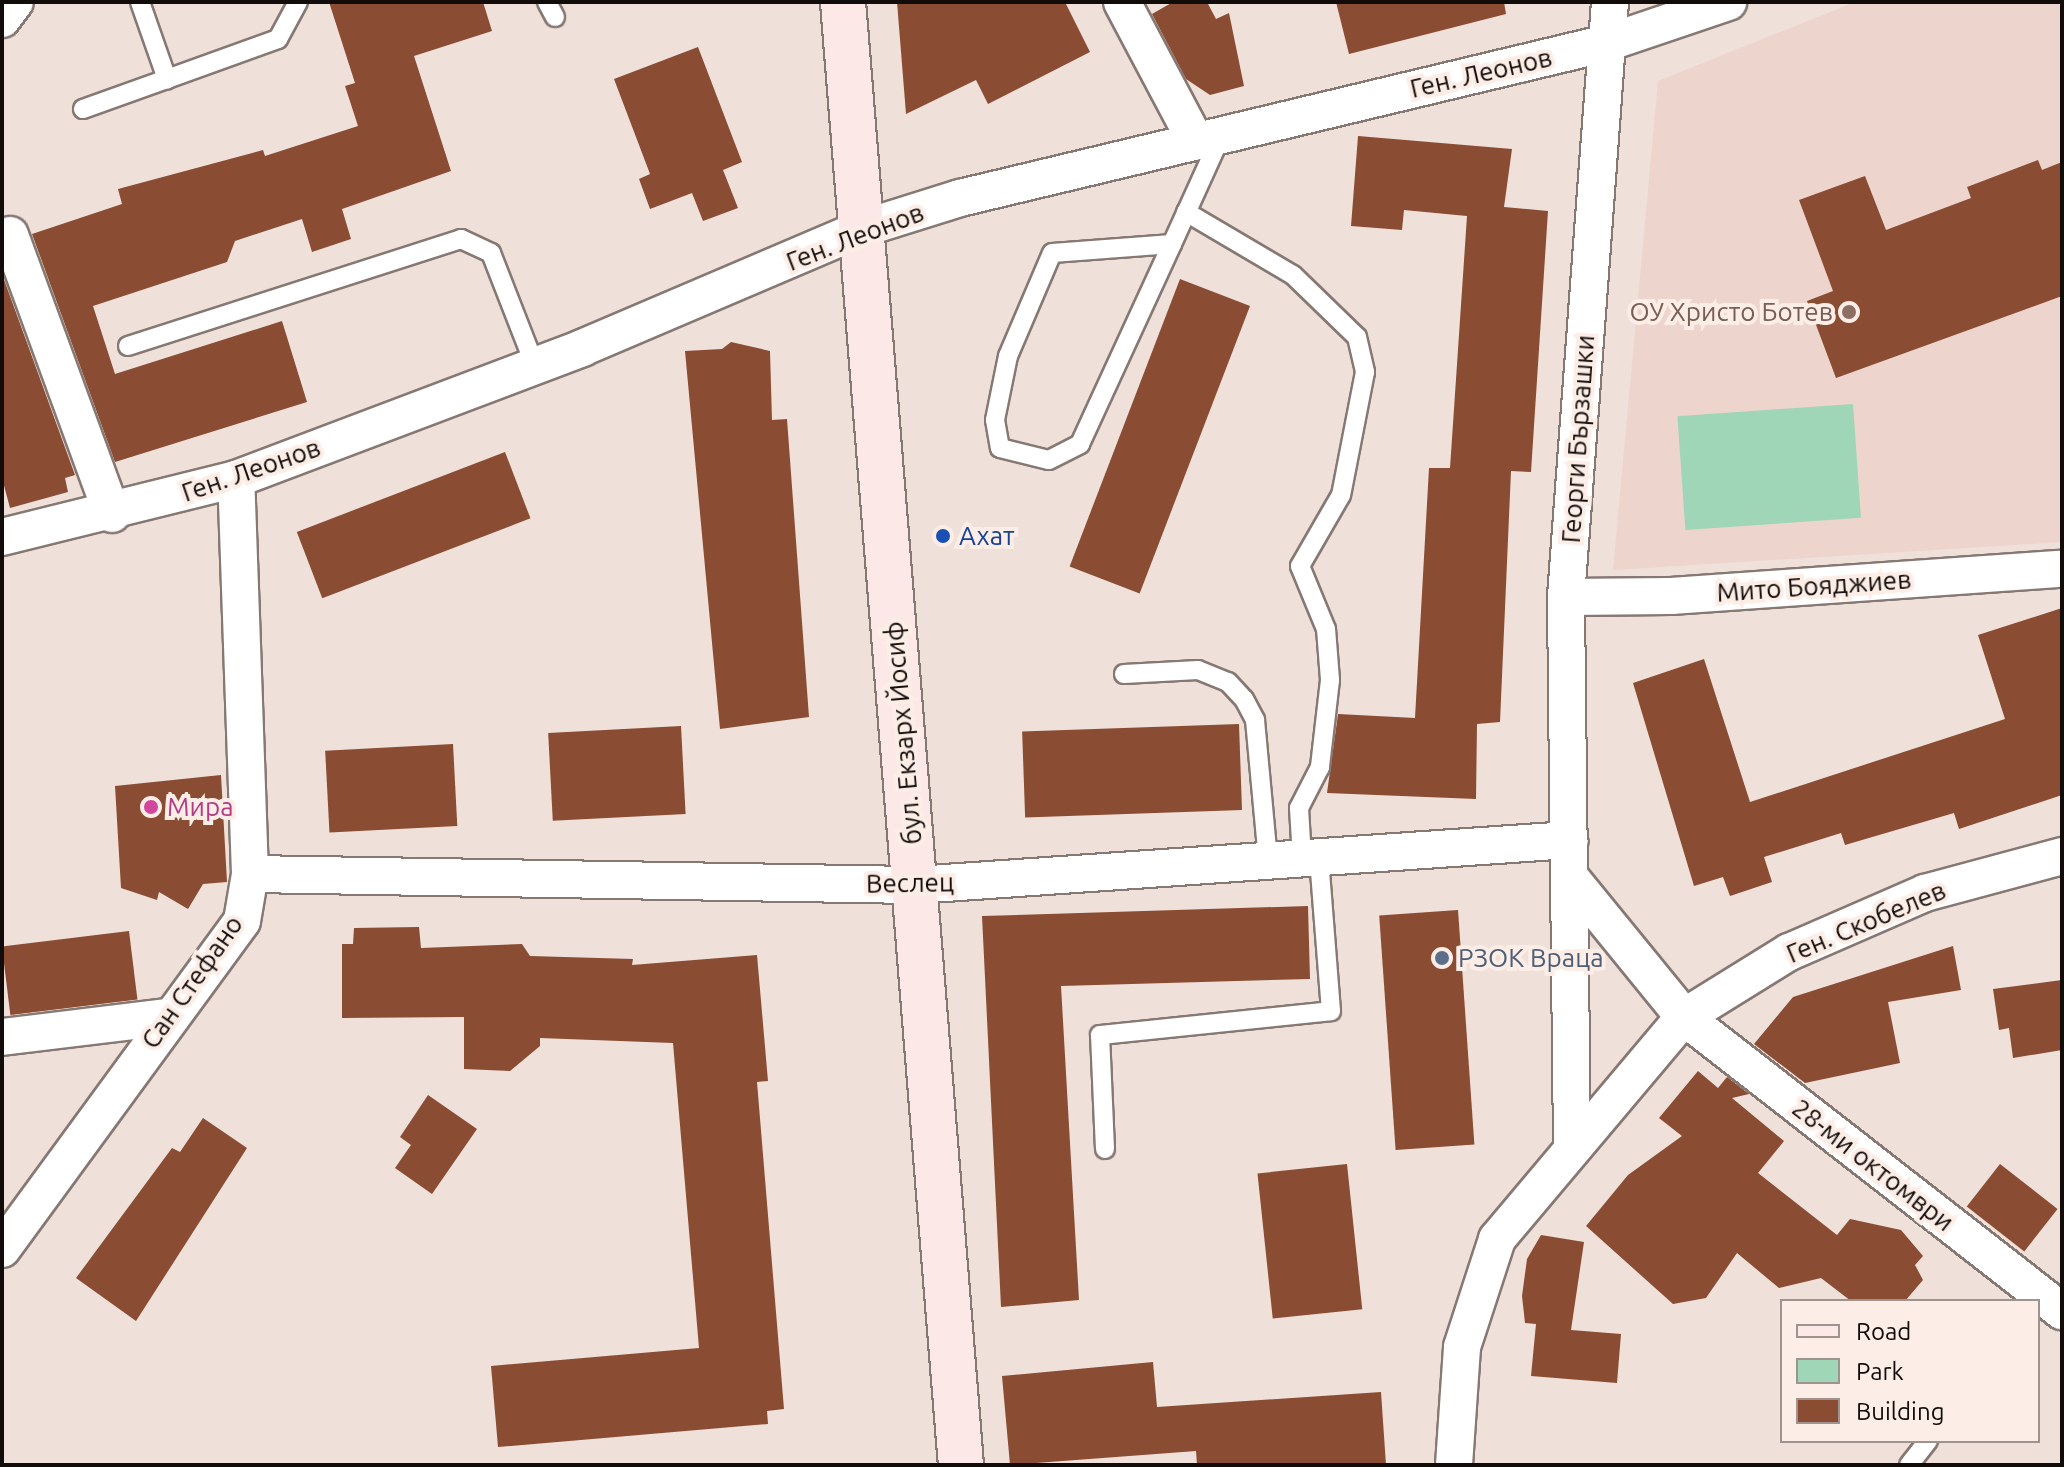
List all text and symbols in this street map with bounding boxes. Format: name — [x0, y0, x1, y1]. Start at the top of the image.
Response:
street label: Ген. Леонов — [1407, 42, 1555, 104]
street label: Ген. Леонов — [782, 197, 928, 277]
place label: ОУ Христо Ботев — [1630, 296, 1833, 328]
marker: ОУ Христо Ботев — [1840, 303, 1858, 321]
street label: Георги Бързашки — [1555, 334, 1601, 544]
street label: Ген. Леонов — [178, 432, 324, 508]
place label: Ахат — [959, 520, 1015, 552]
marker: Ахат — [934, 527, 952, 545]
street label: Мито Бояджиев — [1716, 564, 1912, 608]
street label: бул. Екзарх Йосиф — [878, 620, 928, 846]
place label: Мира — [167, 791, 234, 823]
marker: Мира — [142, 798, 160, 816]
street label: Веслец — [866, 867, 954, 899]
street label: Ген. Скобелев — [1782, 874, 1950, 970]
street label: Сан Стефано — [135, 909, 249, 1055]
place label: РЗОК Враца — [1458, 942, 1604, 974]
marker: РЗОК Враца — [1433, 949, 1451, 967]
street label: 28-ми октомври — [1786, 1092, 1960, 1238]
legend — [1780, 1299, 2040, 1443]
text: Road — [1856, 1318, 1911, 1345]
text: Park — [1856, 1358, 1904, 1385]
text: Building — [1856, 1398, 1944, 1425]

